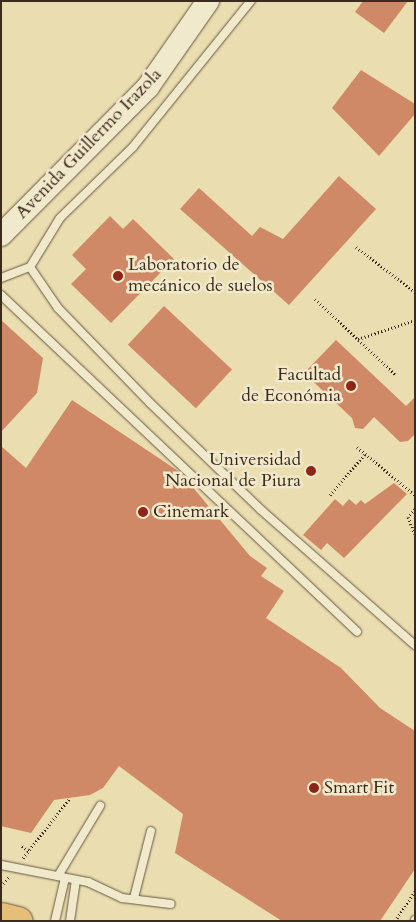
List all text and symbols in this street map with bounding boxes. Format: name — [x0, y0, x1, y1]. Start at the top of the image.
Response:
street label: Avenida Guillermo Irazola — [11, 64, 167, 224]
place label: Laboratorio de mecánico de suelos — [128, 255, 272, 298]
marker: Laboratorio de mecánico de suelos — [112, 270, 124, 282]
place label: Facultad de Económia — [241, 365, 341, 408]
marker: Facultad de Económia — [345, 380, 357, 392]
place label: Universidad Nacional de Piura — [165, 450, 301, 492]
marker: Universidad Nacional de Piura — [305, 465, 317, 477]
place label: Cinemark — [153, 501, 229, 523]
marker: Cinemark — [137, 506, 149, 518]
place label: Smart Fit — [324, 777, 394, 799]
marker: Smart Fit — [308, 782, 320, 794]

